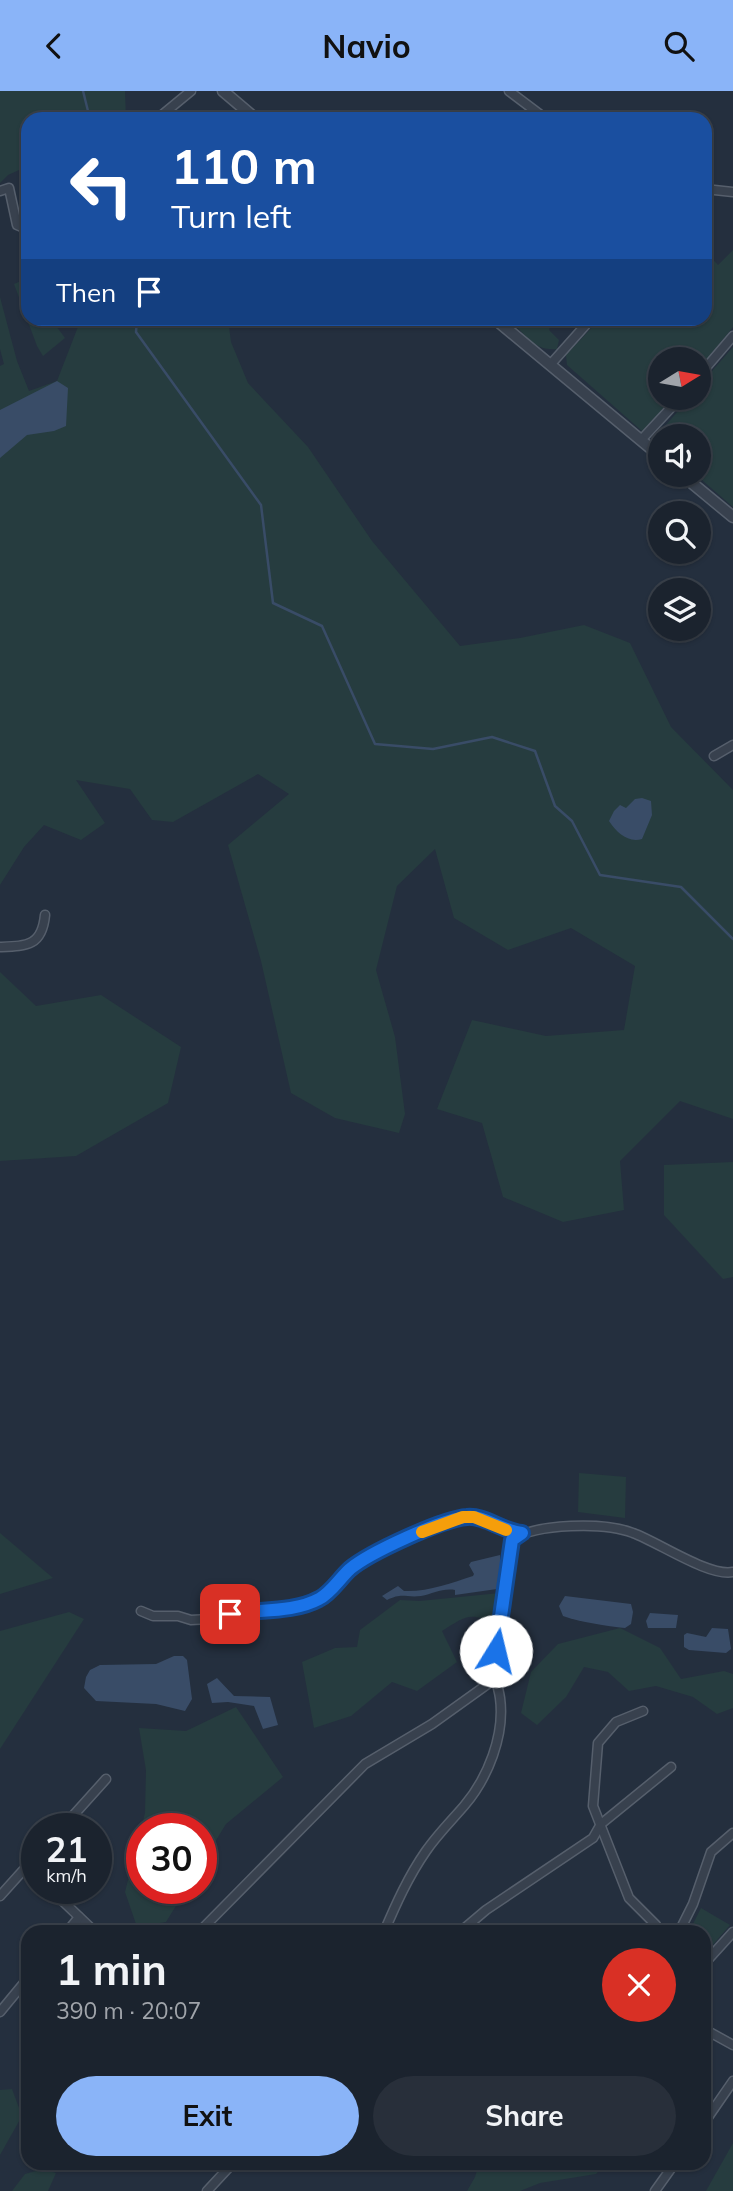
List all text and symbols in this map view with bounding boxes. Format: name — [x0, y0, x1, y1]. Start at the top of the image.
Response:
text: Navio — [322, 26, 411, 66]
icon: back — [35, 27, 73, 65]
icon: search — [660, 27, 698, 65]
text: 110 m — [171, 135, 317, 196]
icon: left — [56, 140, 147, 231]
text: Turn left — [171, 196, 291, 236]
icon: arrive — [130, 273, 168, 311]
text: Then — [56, 276, 116, 309]
north arrow — [648, 347, 710, 409]
map controls — [648, 347, 711, 641]
button: sound — [648, 424, 711, 487]
button: search — [648, 501, 711, 564]
button: layers — [648, 578, 711, 641]
pin — [200, 1584, 260, 1644]
icon: arrive — [211, 1595, 249, 1633]
position arrow — [459, 1614, 533, 1688]
speed limit sign: 30 — [126, 1813, 217, 1904]
text: 21 — [45, 1827, 88, 1871]
text: km/h — [46, 1864, 87, 1887]
text: 1 min — [56, 1943, 167, 1996]
button: close — [602, 1948, 676, 2022]
text: 390 m · 20:07 — [56, 1996, 201, 2025]
button: Exit — [56, 2076, 359, 2156]
button: Share — [373, 2076, 676, 2156]

